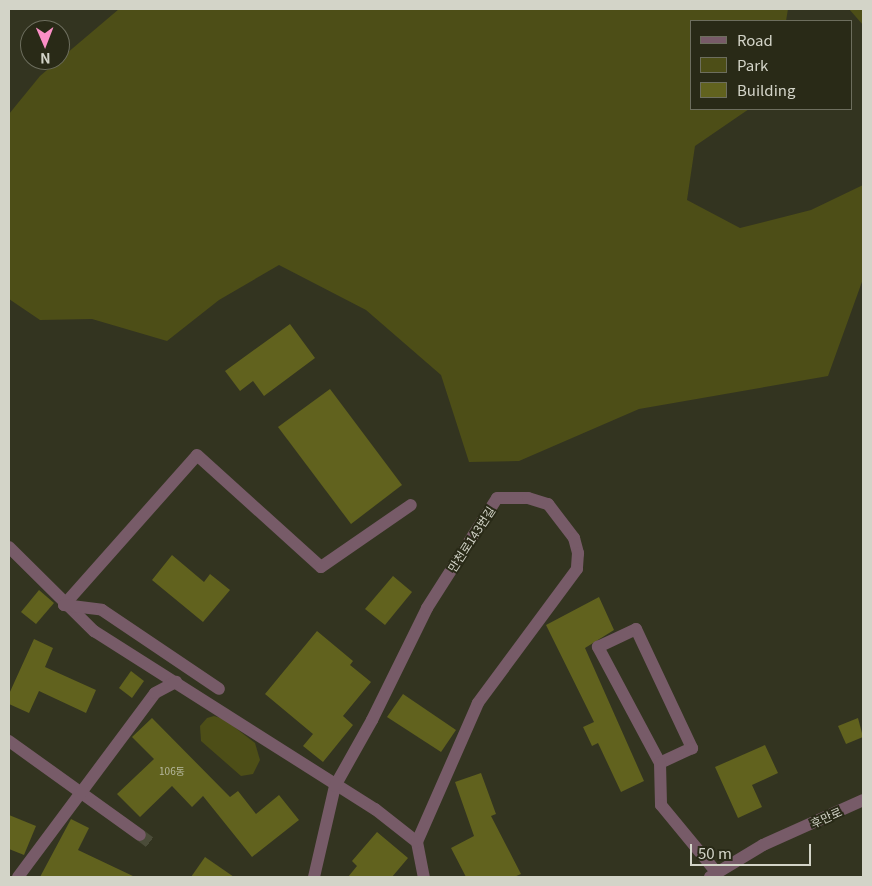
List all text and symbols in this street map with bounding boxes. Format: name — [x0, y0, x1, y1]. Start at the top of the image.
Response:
north arrow — [20, 20, 70, 70]
legend — [690, 20, 852, 110]
text: Road — [737, 29, 773, 50]
text: N — [40, 49, 51, 69]
text: Park — [737, 54, 768, 75]
text: Building — [737, 79, 795, 100]
street label: 만천로143번길 — [444, 504, 498, 574]
house number: 106동 — [159, 765, 185, 777]
street label: 후만로 — [808, 804, 844, 830]
scale bar — [692, 834, 813, 866]
text: 50 m — [698, 842, 732, 863]

